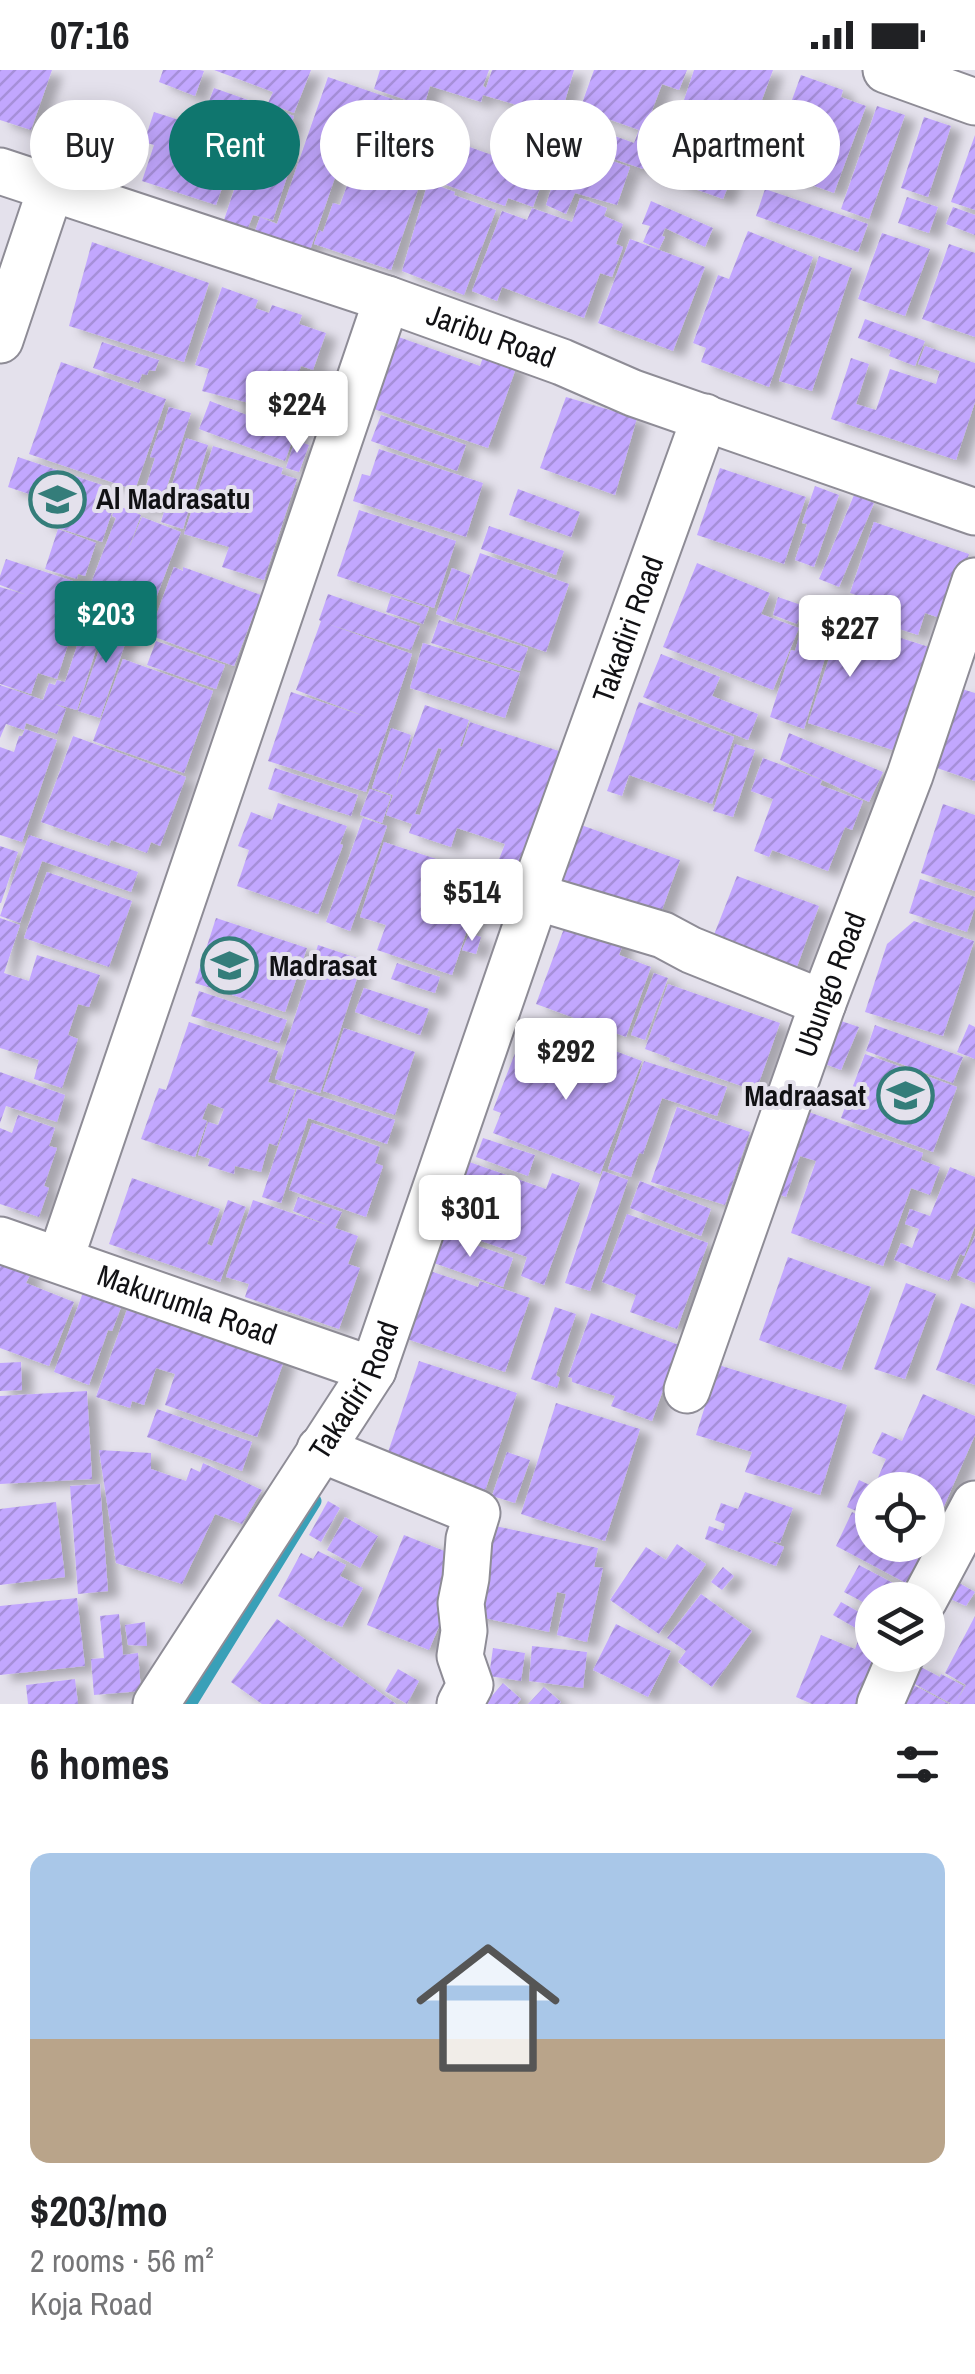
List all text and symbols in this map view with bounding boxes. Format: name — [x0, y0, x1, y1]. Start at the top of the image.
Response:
text: 07:16 — [50, 10, 130, 61]
chip: Buy — [30, 100, 149, 190]
chip: Rent — [169, 100, 300, 190]
chip: Filters — [320, 100, 470, 190]
chip: New — [490, 100, 617, 190]
chip: Apartment — [637, 100, 840, 190]
street label: Jaribu Road — [421, 294, 561, 377]
pin: $224 — [238, 371, 356, 456]
text: $224 — [268, 382, 326, 425]
school or university icon: Al Madrasatu — [27, 469, 87, 529]
place label: Al Madrasatu — [96, 478, 250, 518]
street label: Takadiri Road — [582, 550, 672, 708]
pin: $203 — [47, 581, 165, 666]
text: $203 — [77, 592, 135, 635]
pin: $227 — [791, 595, 909, 680]
text: $227 — [821, 606, 879, 649]
pin: $514 — [413, 859, 531, 944]
text: $514 — [443, 870, 501, 913]
street label: Ubungo Road — [785, 906, 875, 1062]
school or university icon: Madrasat — [200, 936, 260, 996]
place label: Madrasat — [269, 945, 377, 985]
pin: $292 — [507, 1018, 625, 1103]
text: $292 — [537, 1029, 595, 1072]
school or university icon: Madraasat — [875, 1066, 935, 1126]
place label: Madraasat — [744, 1075, 866, 1115]
pin: $301 — [411, 1175, 529, 1260]
text: $301 — [441, 1186, 499, 1229]
street label: Makurumla Road — [92, 1254, 282, 1354]
street label: Takadiri Road — [299, 1315, 407, 1467]
map controls — [855, 1472, 945, 1672]
button: locate — [855, 1472, 945, 1562]
button: layers — [855, 1582, 945, 1672]
text: 6 homes — [30, 1736, 170, 1792]
icon: filters — [890, 1737, 945, 1792]
icon: home — [398, 1918, 578, 2098]
text: $203/mo — [30, 2183, 168, 2239]
text: 2 rooms · 56 m² — [30, 2239, 214, 2282]
text: Koja Road — [30, 2282, 153, 2325]

